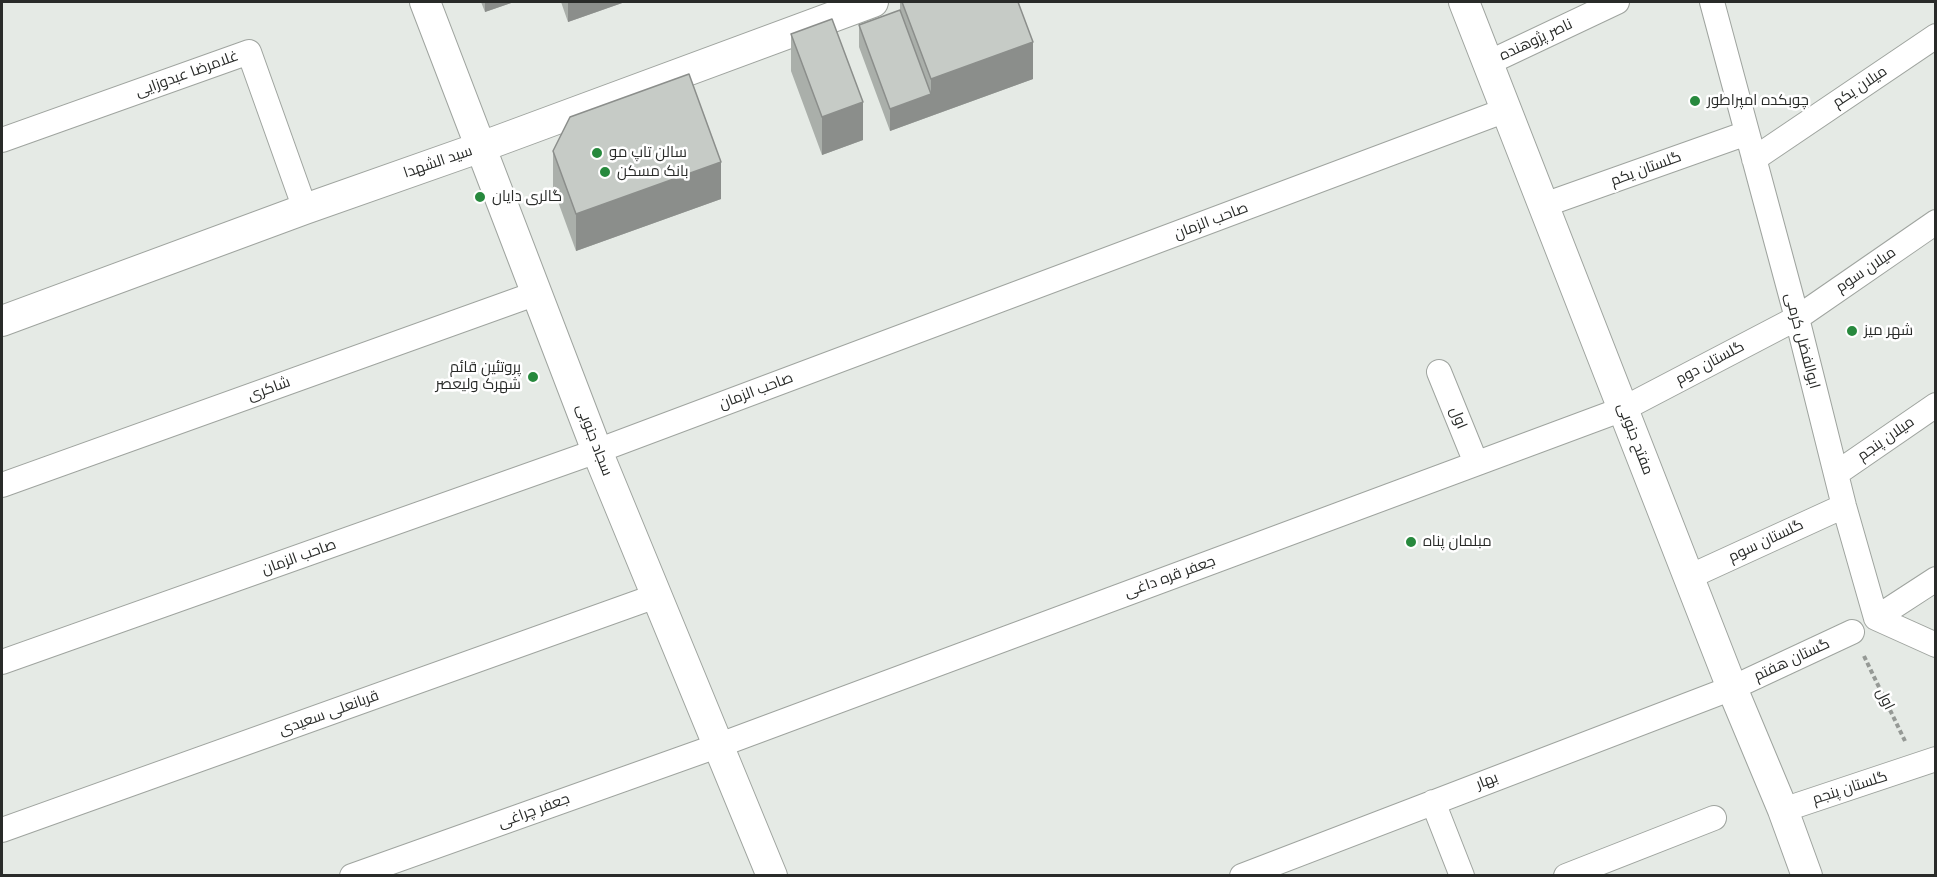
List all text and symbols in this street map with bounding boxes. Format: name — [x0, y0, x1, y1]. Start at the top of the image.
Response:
street label: ناصر پژوهنده — [1497, 15, 1575, 65]
street label: غلامرضا عبدوزایی — [133, 47, 241, 101]
street label: میلان یکم — [1829, 62, 1891, 112]
place label: چوبکده امپراطور — [1707, 92, 1809, 110]
marker: چوبکده امپراطور — [1688, 94, 1702, 108]
street label: سید الشهدا — [401, 142, 475, 182]
place label: سالن تاپ مو — [609, 144, 687, 162]
marker: سالن تاپ مو — [590, 146, 604, 160]
street label: گلستان یکم — [1608, 148, 1684, 190]
place label: بانک مسکن — [617, 163, 688, 181]
marker: بانک مسکن — [598, 165, 612, 179]
place label: گالری دایان — [492, 188, 562, 206]
marker: گالری دایان — [473, 190, 487, 204]
street label: صاحب الزمان — [1171, 199, 1251, 243]
street label: میلان سوم — [1833, 243, 1899, 297]
street label: ابوالفضل کرمی — [1781, 291, 1823, 391]
place label: شهر میز — [1864, 322, 1913, 340]
marker: شهر میز — [1845, 324, 1859, 338]
street label: گلستان دوم — [1673, 337, 1747, 389]
place label: پروتئین قائم شهرک ولیعصر — [436, 359, 521, 394]
street label: صاحب الزمان — [716, 369, 796, 413]
marker: پروتئین قائم شهرک ولیعصر — [526, 370, 540, 384]
street label: شاکری — [245, 373, 293, 405]
street label: مفتح جنوبی — [1613, 400, 1657, 478]
street label: سجاد جنوبی — [572, 401, 616, 479]
street label: اول — [1445, 404, 1471, 432]
street label: میلان پنجم — [1854, 413, 1918, 465]
street label: گلستان سوم — [1726, 516, 1806, 566]
place label: مبلمان پناه — [1423, 533, 1492, 551]
street label: صاحب الزمان — [259, 535, 339, 579]
marker: مبلمان پناه — [1404, 535, 1418, 549]
street label: جعفر قره داغی — [1122, 552, 1218, 602]
street label: گستان هفتم — [1751, 635, 1833, 685]
street label: اول — [1872, 685, 1898, 713]
street label: قربانعلی سعیدی — [277, 687, 381, 739]
street label: گلستان پنجم — [1810, 767, 1890, 809]
street label: بهار — [1473, 769, 1501, 793]
street label: جعفر چراغی — [496, 790, 572, 832]

